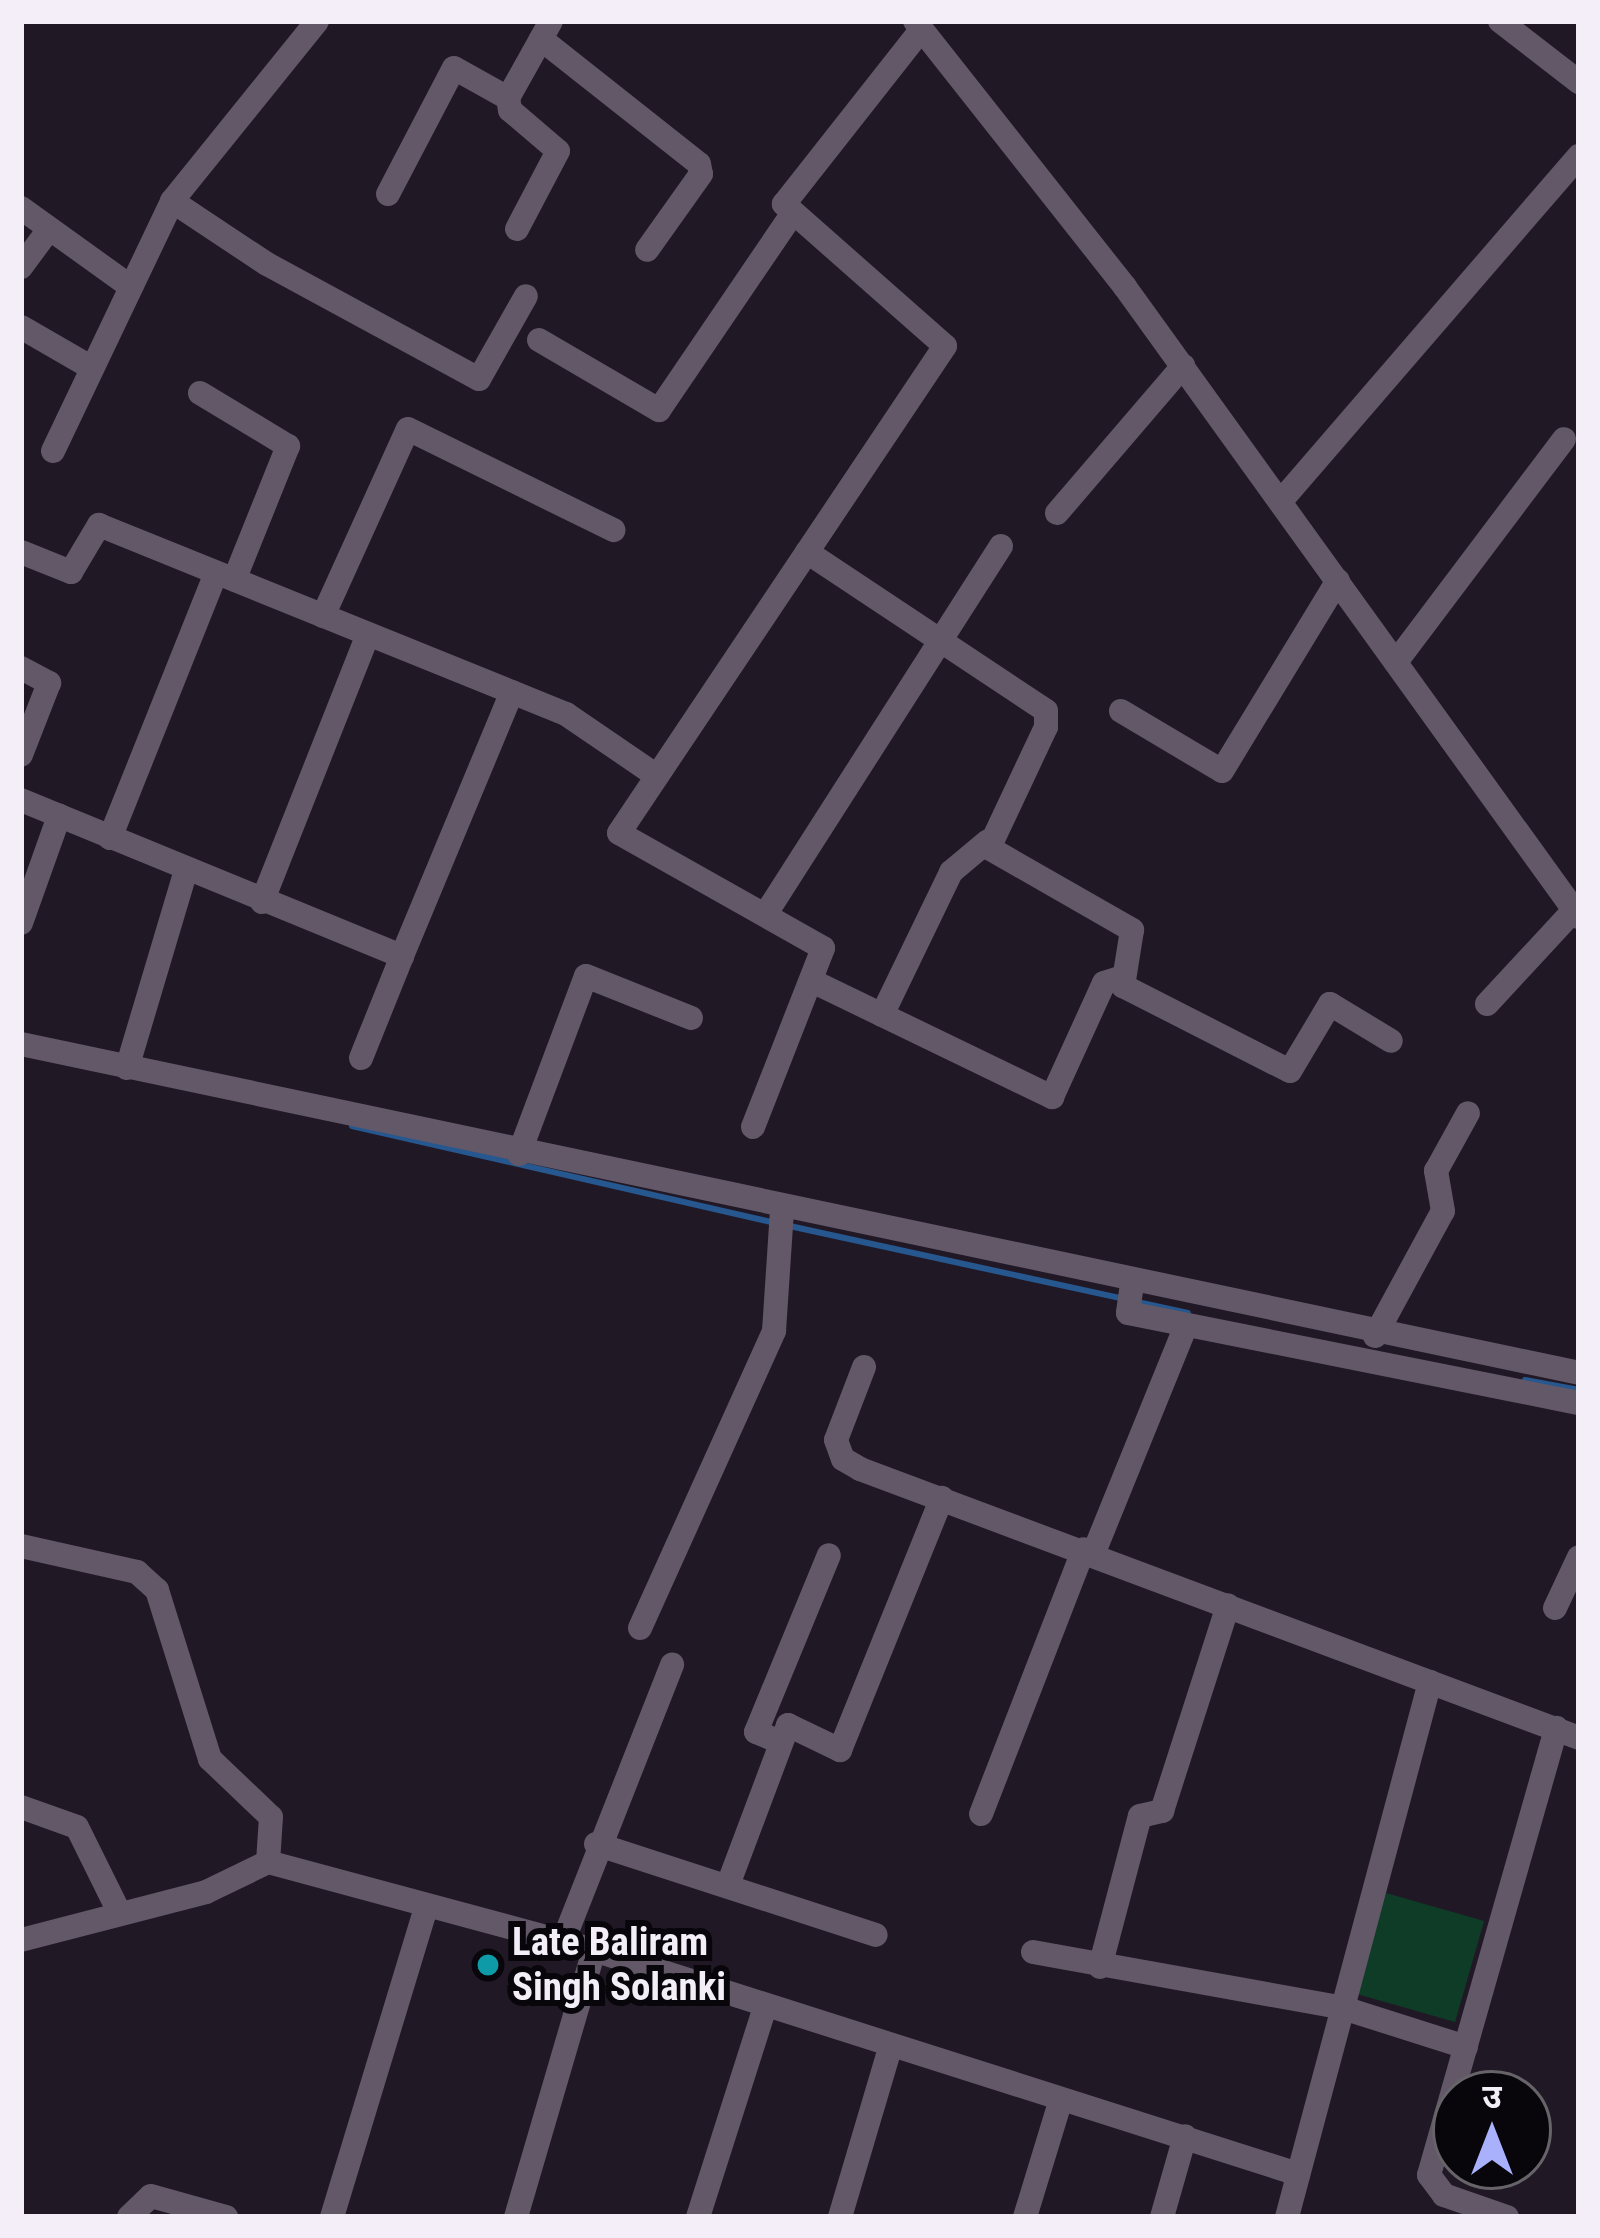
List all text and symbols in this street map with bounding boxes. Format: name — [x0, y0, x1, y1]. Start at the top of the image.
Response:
place label: Late Baliram Singh Solanki — [512, 1920, 726, 2011]
marker: Late Baliram Singh Solanki — [475, 1952, 501, 1978]
north arrow — [1432, 2070, 1552, 2190]
text: उ — [1482, 2077, 1502, 2116]

